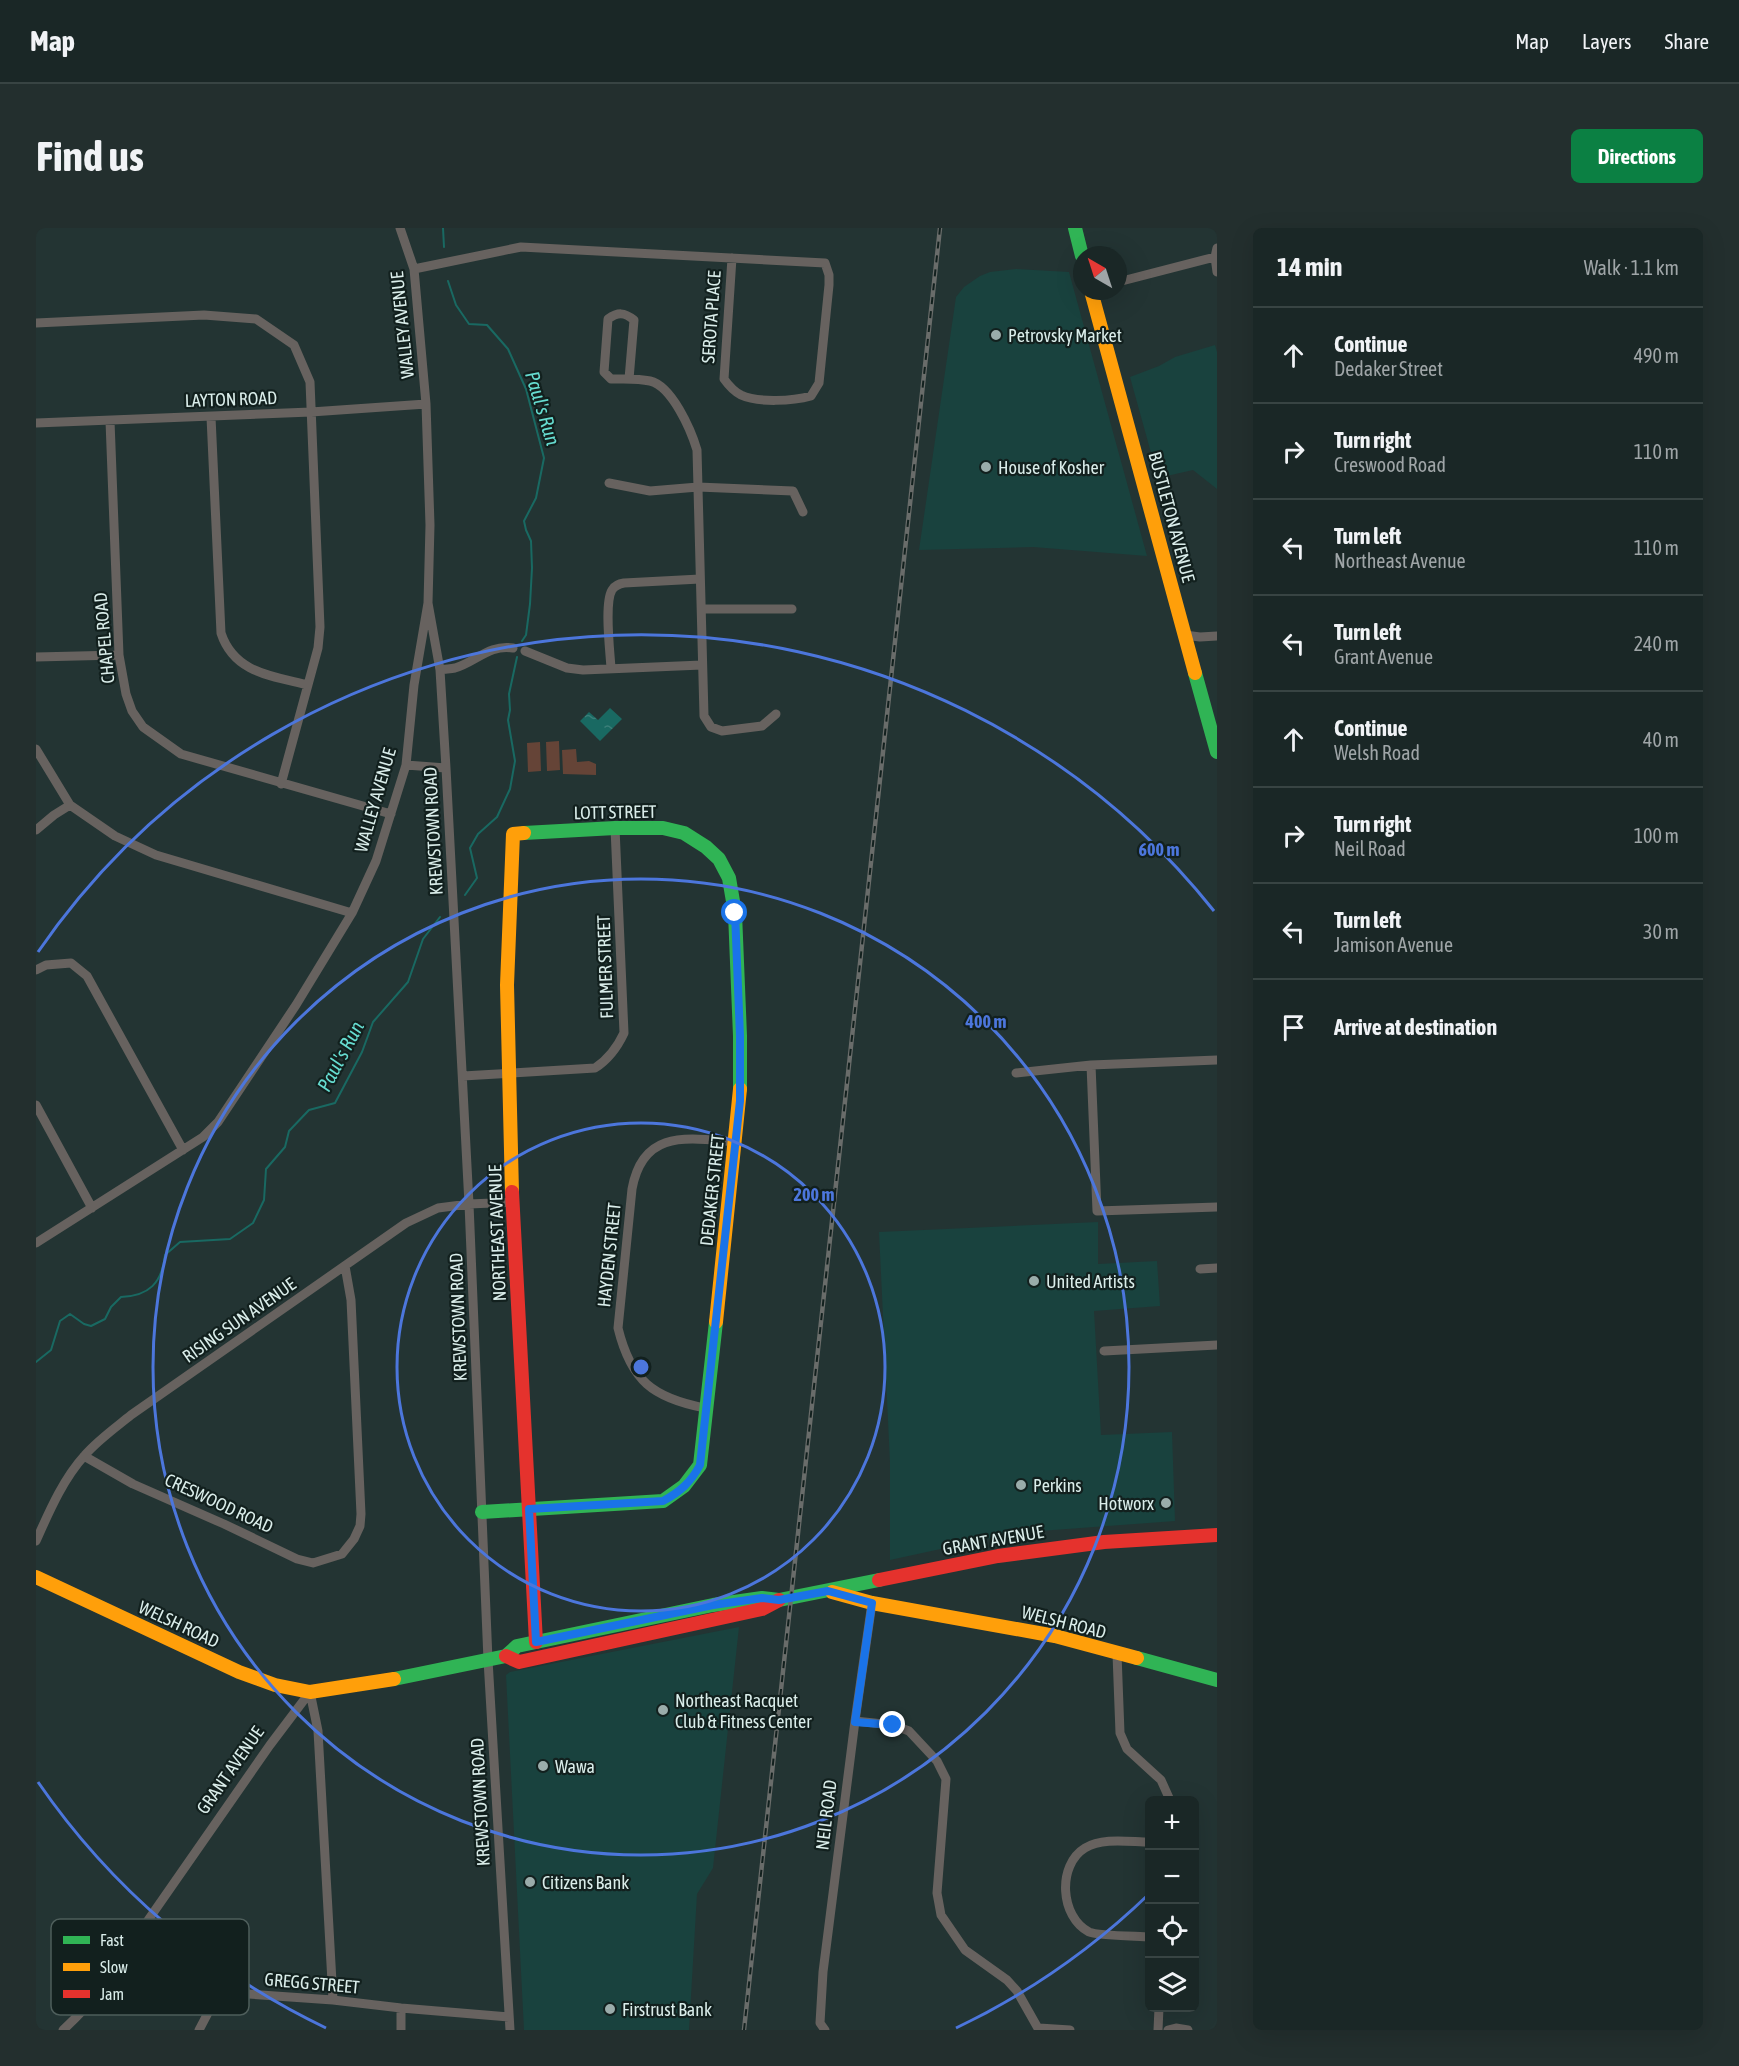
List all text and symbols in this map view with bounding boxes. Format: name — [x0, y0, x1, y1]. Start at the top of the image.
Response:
text: Map — [30, 25, 75, 57]
text: Map — [1515, 29, 1549, 53]
text: Layers — [1582, 29, 1632, 53]
text: Share — [1665, 29, 1709, 53]
button: Directions — [1571, 129, 1703, 183]
text: Find us — [36, 132, 144, 180]
north arrow — [1073, 246, 1127, 300]
text: 14 min — [1277, 252, 1342, 282]
text: Walk · 1.1 km — [1584, 256, 1679, 279]
street label: WALLEY AVENUE — [386, 270, 418, 380]
street label: SEROTA PLACE — [697, 270, 725, 364]
place label: Petrovsky Market — [1008, 325, 1122, 346]
marker: Petrovsky Market — [989, 328, 1003, 342]
text: Continue — [1334, 331, 1408, 357]
icon: ahead — [1277, 339, 1310, 372]
text: 490 m — [1634, 344, 1679, 367]
text: Dedaker Street — [1334, 357, 1443, 380]
water label: Paul's Run — [521, 368, 565, 448]
street label: LAYTON ROAD — [185, 387, 277, 411]
text: Turn right — [1334, 427, 1411, 453]
icon: right — [1277, 435, 1310, 468]
text: 110 m — [1634, 440, 1679, 463]
street label: BUSTLETON AVENUE — [1144, 449, 1200, 585]
text: Creswood Road — [1334, 453, 1446, 476]
place label: House of Kosher — [998, 457, 1105, 478]
marker: House of Kosher — [979, 460, 993, 474]
text: Turn left — [1334, 523, 1401, 549]
icon: left — [1277, 531, 1310, 564]
text: 110 m — [1634, 536, 1679, 559]
text: Northeast Avenue — [1334, 549, 1466, 572]
street label: CHAPEL ROAD — [90, 591, 118, 685]
text: Turn left — [1334, 619, 1401, 645]
icon: left — [1277, 627, 1310, 660]
text: 240 m — [1634, 632, 1679, 655]
text: Grant Avenue — [1334, 645, 1433, 668]
text: Continue — [1334, 715, 1408, 741]
icon: ahead — [1277, 723, 1310, 756]
text: 40 m — [1643, 728, 1679, 751]
text: Welsh Road — [1334, 741, 1420, 764]
street label: WALLEY AVENUE — [350, 745, 400, 855]
street label: KREWSTOWN ROAD — [419, 766, 447, 896]
street label: LOTT STREET — [573, 801, 657, 823]
text: Turn right — [1334, 811, 1411, 837]
icon: right — [1277, 819, 1310, 852]
text: 100 m — [1634, 824, 1679, 847]
text: Neil Road — [1334, 837, 1406, 860]
text: 600 m — [1139, 839, 1179, 860]
route start — [721, 899, 747, 925]
text: Turn left — [1334, 907, 1401, 933]
street label: FULMER STREET — [593, 915, 617, 1019]
icon: left — [1277, 915, 1310, 948]
text: 30 m — [1643, 920, 1679, 943]
text: Jamison Avenue — [1334, 933, 1453, 956]
text: 400 m — [965, 1011, 1006, 1032]
icon: arrive — [1277, 1011, 1310, 1044]
text: Arrive at destination — [1334, 1014, 1497, 1040]
water label: Paul's Run — [312, 1017, 368, 1095]
street label: DEDAKER STREET — [696, 1133, 728, 1247]
street label: NORTHEAST AVENUE — [484, 1164, 510, 1302]
text: 200 m — [794, 1184, 834, 1205]
street label: HAYDEN STREET — [593, 1202, 625, 1308]
street label: KREWSTOWN ROAD — [445, 1253, 471, 1381]
place label: United Artists — [1046, 1271, 1135, 1292]
street label: RISING SUN AVENUE — [178, 1273, 300, 1367]
marker: United Artists — [1027, 1274, 1041, 1288]
centre of rings — [631, 1357, 651, 1377]
street label: CRESWOOD ROAD — [162, 1469, 276, 1537]
place label: Perkins — [1033, 1475, 1082, 1496]
marker: Perkins — [1014, 1478, 1028, 1492]
place label: Hotworx — [1098, 1493, 1154, 1514]
marker: Hotworx — [1159, 1496, 1173, 1510]
street label: GRANT AVENUE — [941, 1521, 1045, 1559]
street label: WELSH ROAD — [135, 1596, 223, 1652]
street label: WELSH ROAD — [1020, 1601, 1108, 1643]
place label: Northeast Racquet Club & Fitness Center — [675, 1690, 812, 1732]
marker: Northeast Racquet Club & Fitness Center — [656, 1703, 670, 1717]
route end — [879, 1711, 905, 1737]
street label: GRANT AVENUE — [192, 1722, 268, 1818]
street label: KREWSTOWN ROAD — [466, 1737, 494, 1867]
place label: Wawa — [555, 1756, 595, 1777]
marker: Wawa — [536, 1759, 550, 1773]
street label: NEIL ROAD — [811, 1779, 841, 1851]
map controls — [1145, 1796, 1199, 2012]
button: + — [1145, 1796, 1199, 1850]
button: − — [1145, 1850, 1199, 1904]
place label: Citizens Bank — [542, 1872, 629, 1893]
marker: Citizens Bank — [523, 1875, 537, 1889]
button: locate — [1145, 1904, 1199, 1958]
legend — [51, 1919, 249, 2015]
text: Fast — [100, 1931, 124, 1949]
text: Slow — [100, 1958, 128, 1976]
button: layers — [1145, 1958, 1199, 2012]
street label: GREGG STREET — [264, 1968, 361, 1998]
text: Jam — [100, 1985, 124, 2003]
place label: Firstrust Bank — [622, 1999, 712, 2020]
marker: Firstrust Bank — [603, 2002, 617, 2016]

